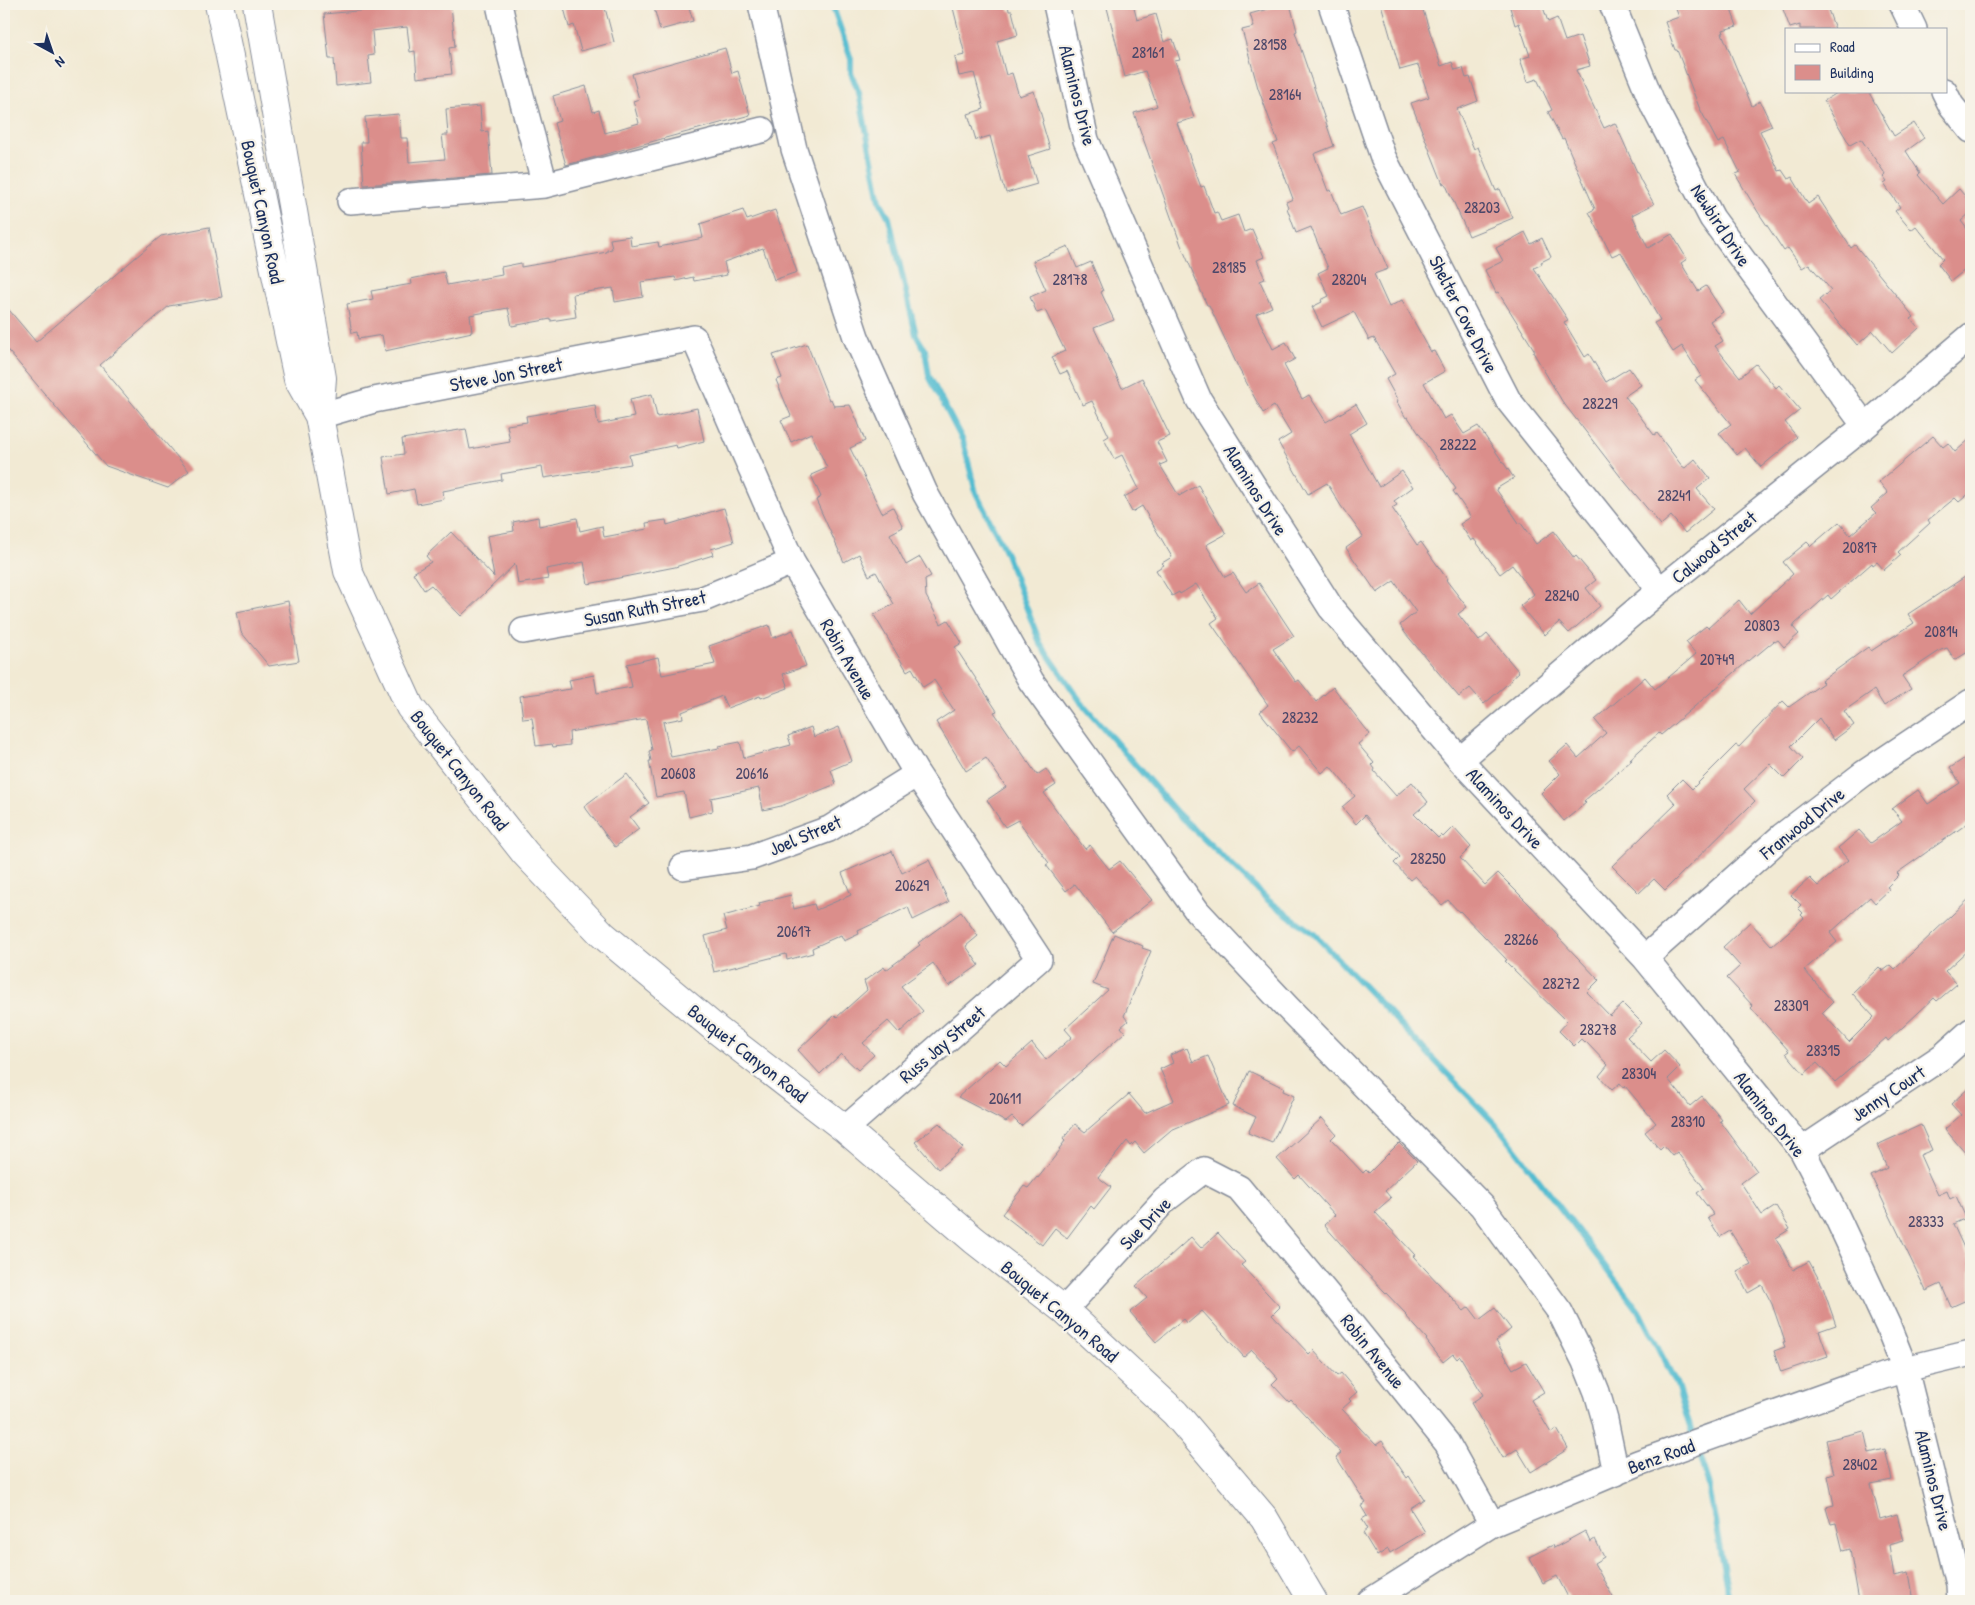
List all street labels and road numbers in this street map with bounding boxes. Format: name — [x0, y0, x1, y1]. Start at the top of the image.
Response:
street label: Alaminos Drive — [1053, 42, 1103, 148]
street label: Bouquet Canyon Road — [235, 138, 291, 287]
street label: Newbird Drive — [1685, 179, 1758, 272]
street label: Shelter Cove Drive — [1423, 251, 1505, 378]
street label: Steve Jon Street — [447, 350, 565, 398]
street label: Alaminos Drive — [1218, 440, 1294, 541]
street label: Calwood Street — [1666, 504, 1763, 590]
street label: Susan Ruth Street — [582, 583, 708, 633]
street label: Robin Avenue — [814, 614, 882, 705]
street label: Bouquet Canyon Road — [405, 704, 516, 836]
street label: Alaminos Drive — [1460, 762, 1550, 855]
street label: Franwood Drive — [1753, 780, 1850, 866]
street label: Joel Street — [765, 808, 845, 862]
street label: Bouquet Canyon Road — [682, 998, 814, 1109]
street label: Russ Jay Street — [893, 999, 991, 1089]
street label: Jenny Court — [1846, 1059, 1930, 1127]
street label: Alaminos Drive — [1728, 1066, 1812, 1163]
street label: Sue Drive — [1113, 1191, 1177, 1255]
street label: Bouquet Canyon Road — [996, 1254, 1125, 1368]
street label: Robin Avenue — [1335, 1308, 1412, 1394]
street label: Alaminos Drive — [1909, 1427, 1959, 1533]
street label: Benz Road — [1624, 1432, 1699, 1480]

